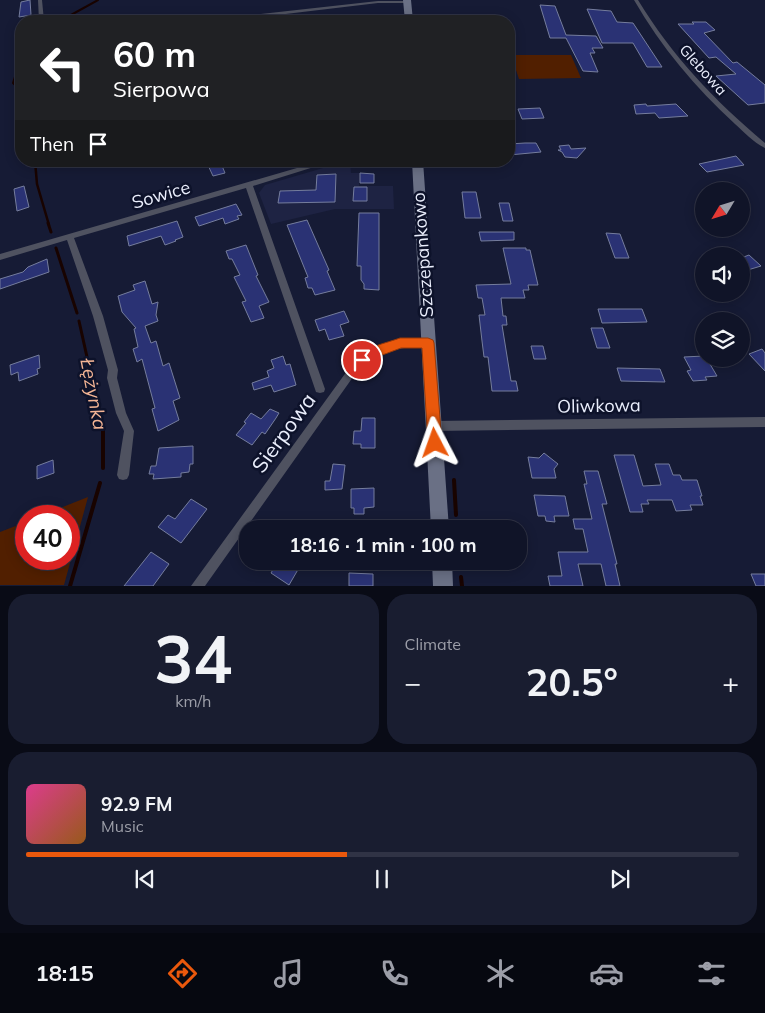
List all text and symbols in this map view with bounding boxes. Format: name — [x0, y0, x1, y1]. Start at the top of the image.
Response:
text: 60 m — [113, 32, 196, 76]
icon: left — [30, 35, 95, 100]
street label: Glebowa — [676, 40, 731, 99]
text: Sierpowa — [113, 75, 210, 103]
icon: arrive — [84, 130, 112, 158]
text: Then — [30, 132, 74, 156]
street label: Sowice — [129, 175, 193, 214]
north arrow — [695, 182, 750, 238]
map controls — [695, 182, 750, 367]
street label: Szczepankowo — [407, 192, 438, 318]
button: sound — [695, 247, 750, 302]
button: layers — [695, 312, 750, 367]
pin — [341, 339, 383, 381]
icon: arrive — [348, 346, 376, 374]
water label: Łężynka — [75, 355, 113, 432]
street label: Sierpowa — [246, 387, 321, 477]
street label: Oliwkowa — [557, 393, 641, 418]
position arrow — [408, 416, 460, 468]
speed limit sign: 40 — [15, 505, 80, 570]
text: 18:16 · 1 min · 100 m — [289, 533, 477, 557]
text: 34 — [154, 618, 232, 699]
text: Climate — [405, 634, 461, 654]
text: 20.5° — [526, 658, 618, 706]
text: − — [405, 665, 421, 700]
text: + — [722, 665, 739, 700]
text: km/h — [175, 691, 211, 711]
text: 92.9 FM — [101, 792, 173, 816]
text: Music — [101, 816, 144, 836]
icon: previous — [131, 865, 159, 893]
icon: pause — [368, 865, 396, 893]
icon: next — [606, 865, 634, 893]
icon: directions — [165, 956, 200, 991]
icon: music — [271, 956, 306, 991]
icon: phone — [377, 956, 412, 991]
icon: climate — [483, 956, 518, 991]
icon: car — [589, 956, 624, 991]
icon: filters — [694, 956, 729, 991]
text: 18:15 — [35, 959, 94, 987]

